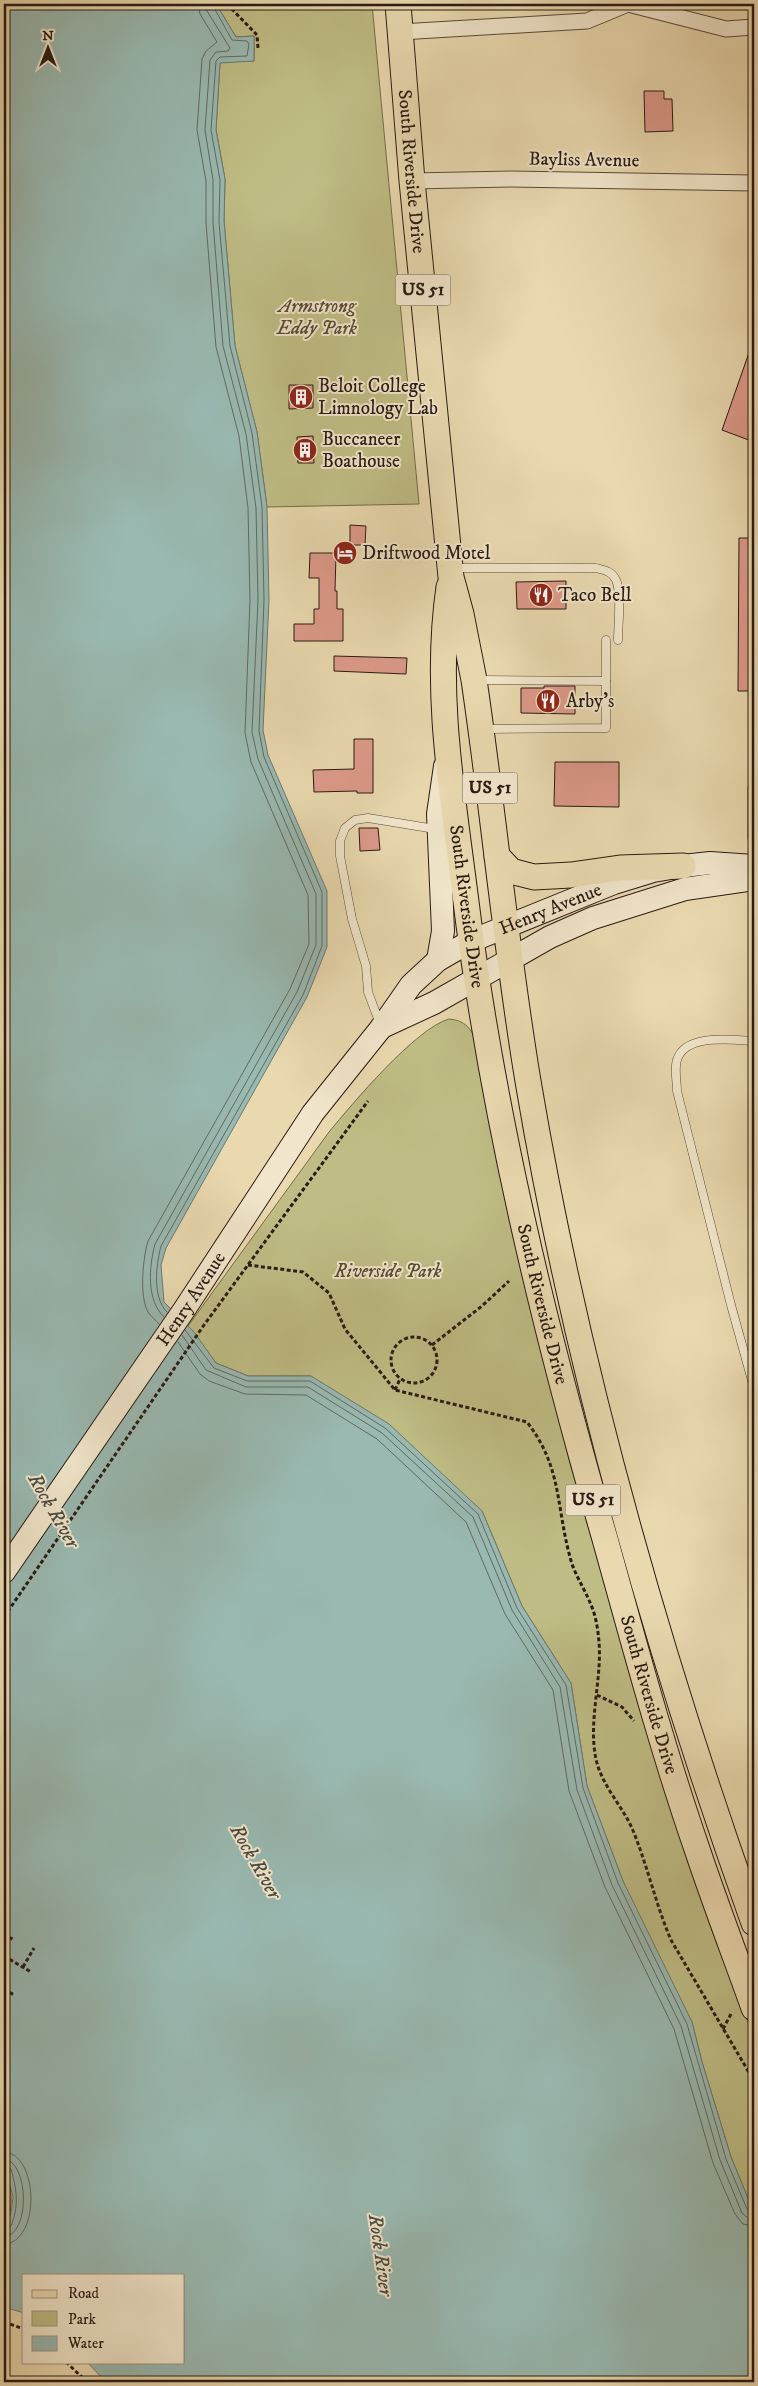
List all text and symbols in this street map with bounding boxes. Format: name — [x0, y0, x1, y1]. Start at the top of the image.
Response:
north arrow — [22, 22, 72, 72]
text: N — [42, 27, 54, 45]
street label: South Riverside Drive — [393, 89, 431, 255]
street label: Bayliss Avenue — [528, 148, 640, 172]
road number: US 51 — [396, 274, 450, 306]
park label: Armstrong Eddy Park — [276, 295, 357, 340]
place label: Beloit College Limnology Lab — [318, 375, 438, 420]
building icon: Beloit College Limnology Lab — [288, 384, 314, 410]
place label: Buccaneer Boathouse — [322, 428, 400, 473]
building icon: Buccaneer Boathouse — [292, 437, 318, 463]
hotel icon: Driftwood Motel — [332, 540, 358, 566]
place label: Driftwood Motel — [362, 542, 491, 565]
restaurant icon: Taco Bell — [528, 582, 554, 608]
place label: Taco Bell — [558, 584, 632, 607]
restaurant icon: Arby's — [535, 688, 561, 714]
place label: Arby's — [566, 690, 614, 713]
road number: US 51 — [462, 772, 518, 804]
street label: South Riverside Drive — [444, 823, 489, 990]
street label: Henry Avenue — [496, 878, 605, 940]
street label: South Riverside Drive — [512, 1222, 573, 1387]
street label: Henry Avenue — [151, 1247, 231, 1350]
park label: Riverside Park — [334, 1260, 441, 1283]
water label: Rock River — [21, 1468, 85, 1555]
road number: US 51 — [566, 1484, 620, 1516]
street label: South Riverside Drive — [615, 1613, 683, 1777]
water label: Rock River — [223, 1819, 287, 1906]
water label: Rock River — [362, 2212, 398, 2299]
legend — [22, 2274, 185, 2364]
text: Road — [68, 2284, 100, 2303]
text: Park — [68, 2310, 97, 2329]
text: Water — [67, 2334, 104, 2353]

